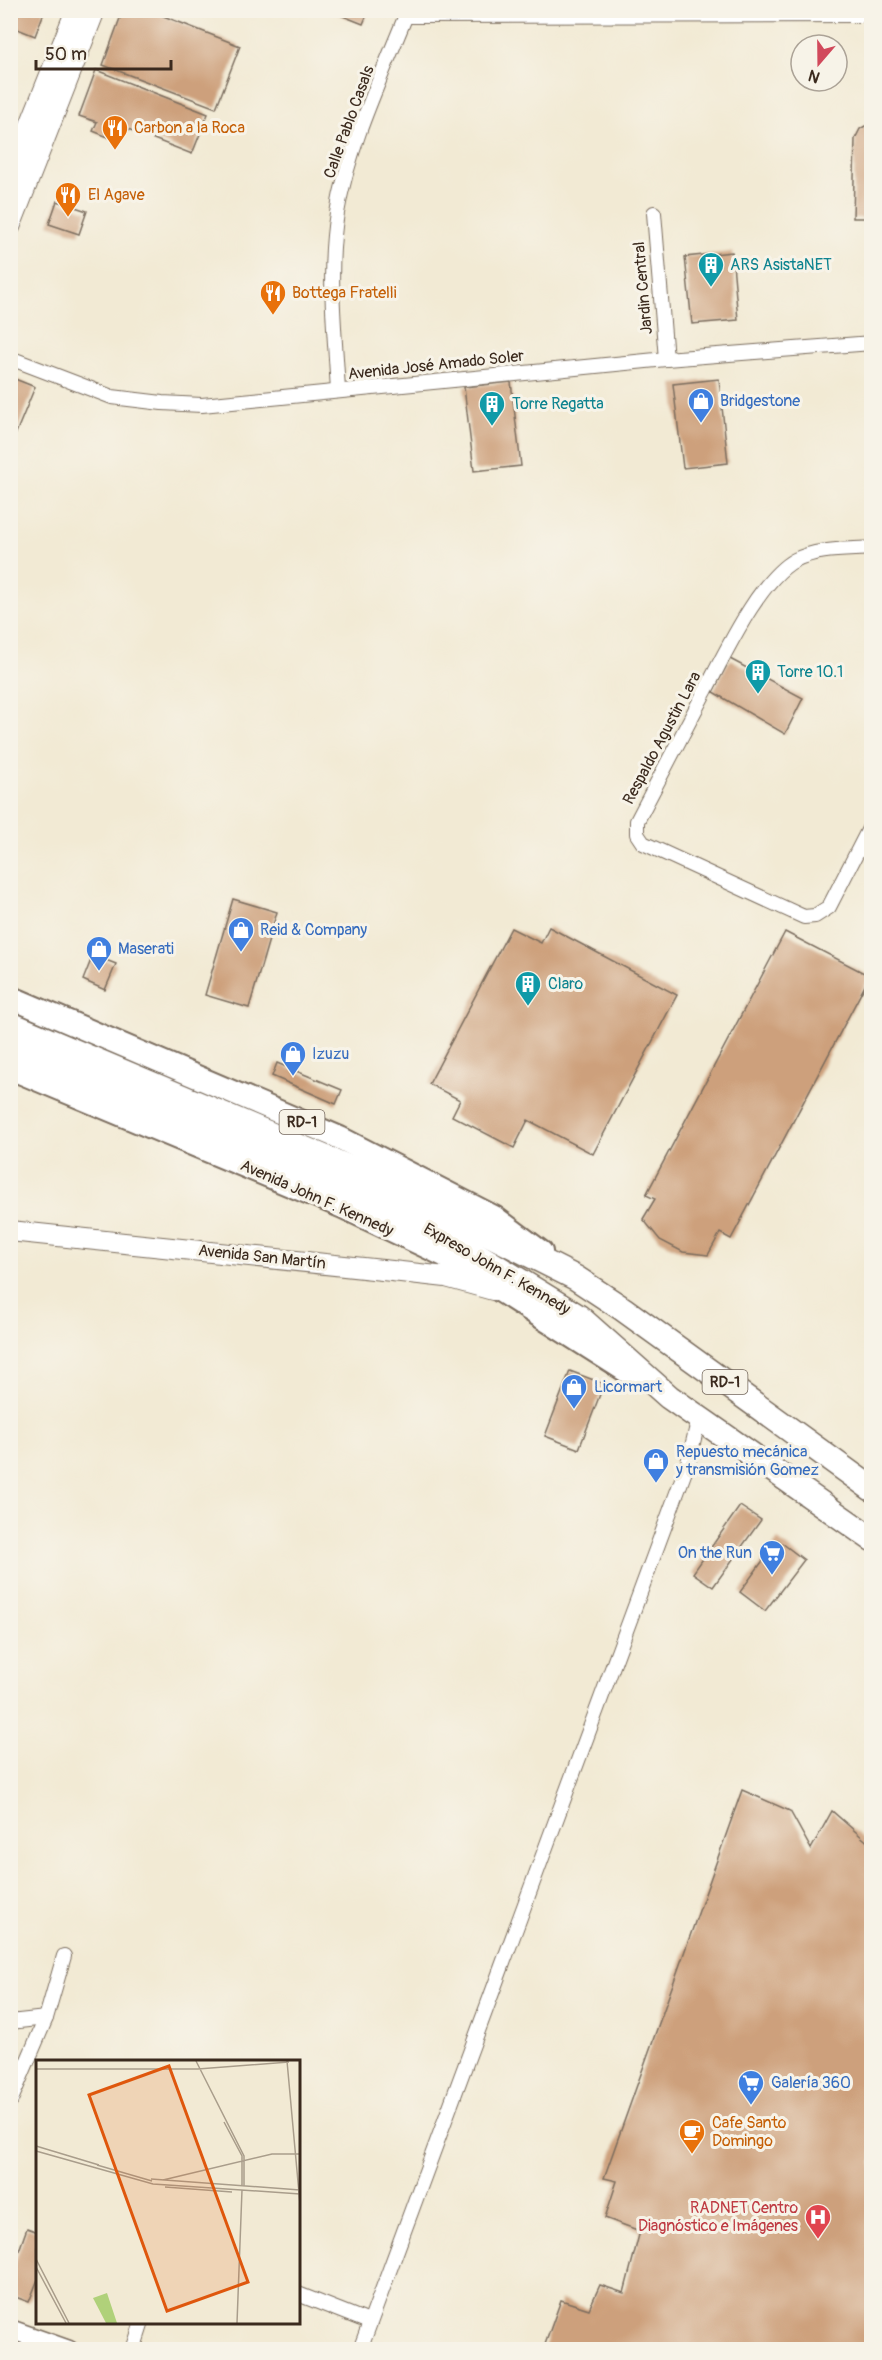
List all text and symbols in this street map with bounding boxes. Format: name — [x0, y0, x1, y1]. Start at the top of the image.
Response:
scale bar — [36, 33, 171, 71]
north arrow — [789, 33, 849, 93]
text: 50 m — [45, 43, 87, 66]
street label: Calle Pablo Casals — [319, 63, 379, 181]
text: N — [806, 65, 823, 87]
restaurant icon: Carbon a la Roca — [100, 113, 130, 151]
place label: Carbon a la Roca — [134, 118, 245, 138]
restaurant icon: El Agave — [53, 180, 83, 218]
place label: El Agave — [88, 185, 145, 205]
street label: Jardin Central — [629, 241, 657, 335]
building icon: ARS AsistaNET — [696, 250, 726, 288]
place label: ARS AsistaNET — [730, 255, 832, 275]
restaurant icon: Bottega Fratelli — [258, 278, 288, 316]
place label: Bottega Fratelli — [292, 283, 397, 303]
street label: Avenida José Amado Soler — [347, 346, 525, 384]
shop icon: Bridgestone — [686, 386, 716, 424]
building icon: Torre Regatta — [477, 389, 507, 427]
place label: Bridgestone — [720, 391, 800, 411]
place label: Torre Regatta — [512, 394, 604, 414]
building icon: Torre 10.1 — [743, 657, 773, 695]
place label: Torre 10.1 — [777, 662, 843, 682]
street label: Respaldo Agustin Lara — [619, 668, 705, 808]
shop icon: Reid & Company — [226, 915, 256, 953]
place label: Reid & Company — [260, 920, 367, 940]
shop icon: Maserati — [84, 934, 114, 972]
place label: Maserati — [118, 939, 174, 959]
building icon: Claro — [513, 969, 543, 1007]
place label: Claro — [548, 974, 584, 994]
shop icon: Izuzu — [278, 1039, 308, 1077]
place label: Izuzu — [312, 1044, 349, 1064]
road number: RD-1 — [280, 1110, 324, 1134]
street label: Avenida John F. Kennedy — [237, 1155, 397, 1241]
street label: Expreso John F. Kennedy — [420, 1219, 574, 1319]
street label: Avenida San Martín — [197, 1240, 327, 1274]
road number: RD-1 — [702, 1370, 748, 1394]
shop icon: Licormart — [559, 1372, 589, 1410]
place label: Licormart — [594, 1377, 663, 1397]
place label: Repuesto mecánica y transmisión Gomez — [675, 1442, 819, 1480]
shop icon: Repuesto mecánica y transmisión Gomez — [641, 1446, 671, 1484]
supermarket icon: On the Run — [757, 1538, 787, 1576]
place label: On the Run — [678, 1543, 752, 1563]
inset map — [36, 2060, 300, 2324]
supermarket icon: Galería 360 — [736, 2068, 766, 2106]
place label: Galería 360 — [771, 2073, 851, 2093]
place label: Cafe Santo Domingo — [712, 2113, 787, 2151]
cafe icon: Cafe Santo Domingo — [677, 2117, 707, 2155]
place label: RADNET Centro Diagnóstico e Imágenes — [638, 2198, 798, 2236]
hospital icon: RADNET Centro Diagnóstico e Imágenes — [803, 2202, 833, 2240]

